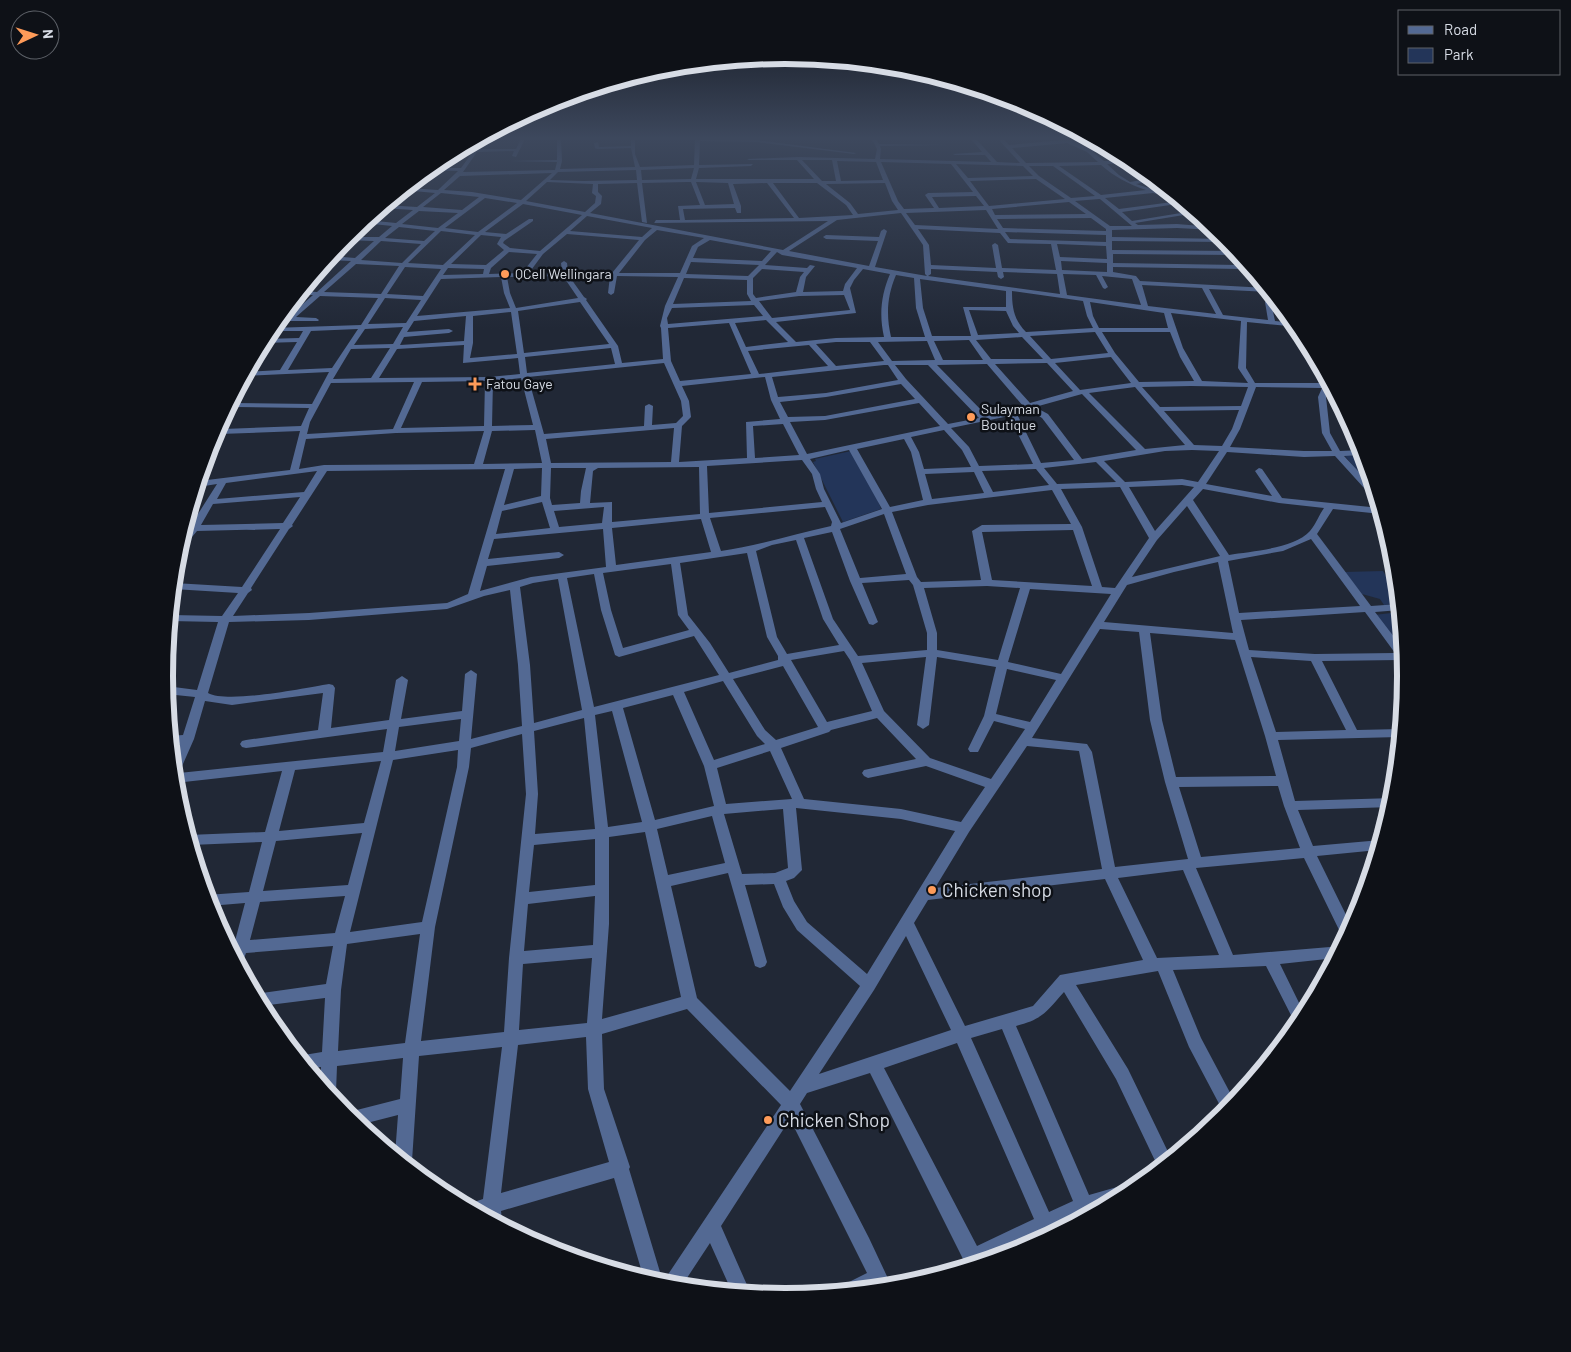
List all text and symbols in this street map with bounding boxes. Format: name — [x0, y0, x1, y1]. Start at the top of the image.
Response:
north arrow — [10, 10, 60, 60]
legend — [1398, 10, 1561, 75]
text: Road — [1444, 20, 1477, 38]
text: N — [40, 29, 57, 39]
text: Park — [1444, 45, 1474, 63]
place label: QCell Wellingara — [515, 265, 612, 282]
marker: QCell Wellingara — [499, 268, 511, 280]
place label: Fatou Gaye — [486, 375, 553, 392]
marker: Fatou Gaye — [468, 377, 482, 391]
place label: Sulayman Boutique — [981, 400, 1040, 433]
marker: Sulayman Boutique — [965, 411, 977, 423]
place label: Chicken shop — [942, 878, 1052, 901]
marker: Chicken shop — [926, 884, 938, 896]
place label: Chicken Shop — [778, 1108, 890, 1131]
marker: Chicken Shop — [762, 1114, 774, 1126]

